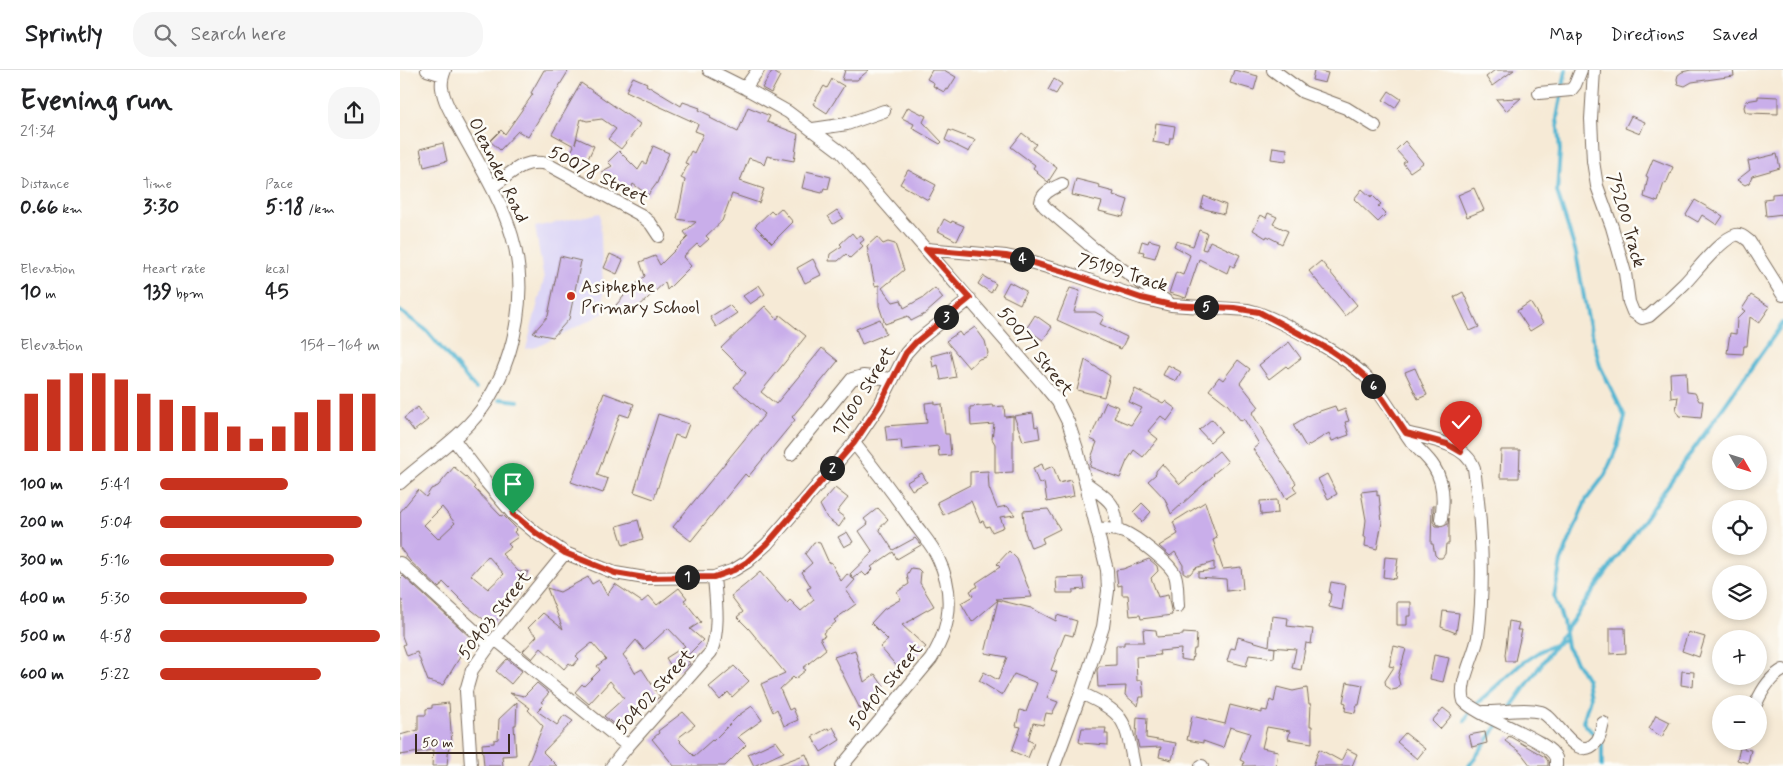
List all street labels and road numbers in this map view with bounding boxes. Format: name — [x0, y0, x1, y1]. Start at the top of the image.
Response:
street label: Oleander Road — [462, 114, 534, 227]
street label: 50078 Street — [544, 140, 653, 212]
street label: 75200 Track — [1601, 170, 1651, 270]
street label: 75199 Track — [1075, 248, 1171, 298]
street label: 50077 Street — [992, 302, 1079, 402]
street label: 17600 Street — [827, 341, 901, 441]
street label: 50403 Street — [453, 566, 537, 665]
street label: 50401 Street — [843, 638, 929, 735]
street label: 50402 Street — [610, 643, 700, 740]

